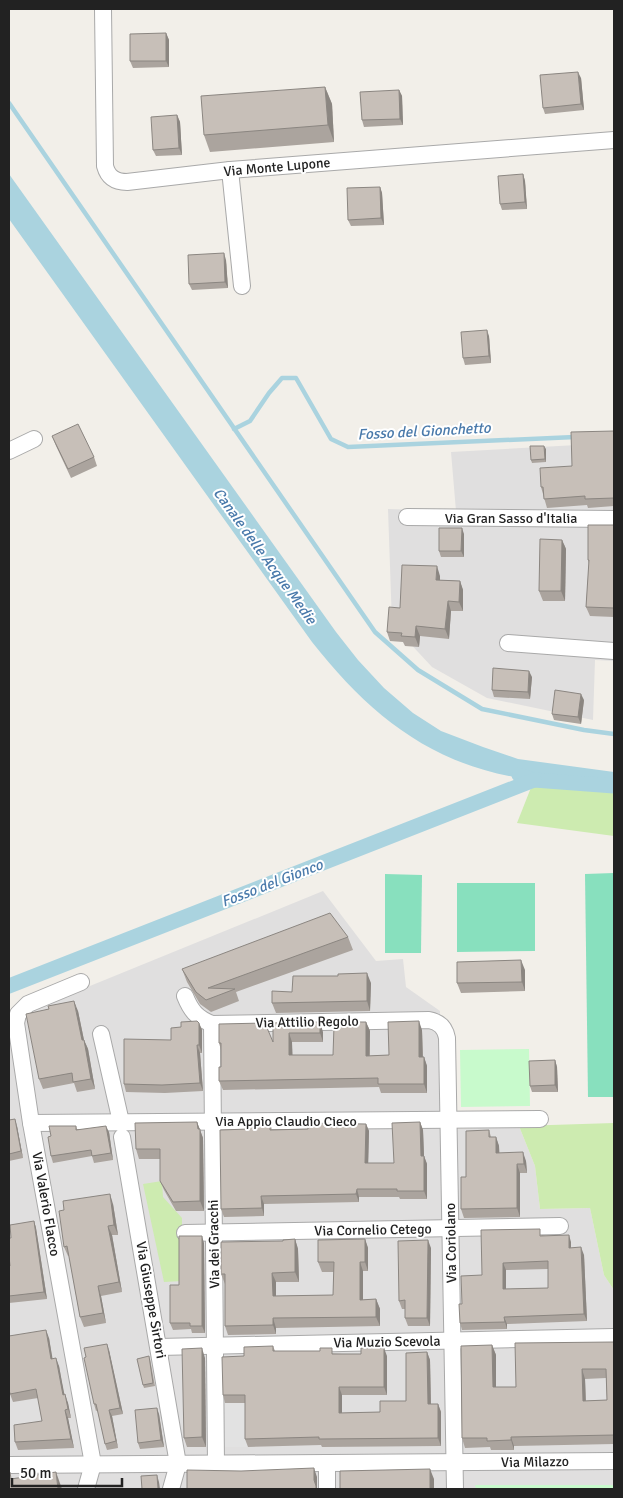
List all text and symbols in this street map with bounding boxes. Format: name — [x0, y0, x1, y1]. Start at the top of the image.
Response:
street label: Via Monte Lupone — [223, 154, 331, 180]
water label: Fosso del Gionchetto — [357, 418, 492, 443]
water label: Canale delle Acque Medie — [209, 484, 321, 629]
street label: Via Gran Sasso d'Italia — [445, 510, 577, 527]
water label: Fosso del Gionco — [219, 855, 326, 911]
street label: Via Attilio Regolo — [255, 1013, 359, 1031]
street label: Via Appio Claudio Cieco — [215, 1113, 357, 1130]
street label: Via Valerio Flacco — [28, 1150, 64, 1258]
street label: Via dei Gracchi — [205, 1199, 223, 1289]
street label: Via Coriolano — [442, 1203, 460, 1283]
street label: Via Cornelio Cetego — [314, 1220, 432, 1240]
street label: Via Giuseppe Sirtori — [132, 1240, 170, 1360]
street label: Via Muzio Scevola — [333, 1333, 441, 1351]
street label: Via Milazzo — [501, 1453, 569, 1471]
scale bar — [12, 1456, 122, 1488]
text: 50 m — [20, 1464, 51, 1482]

